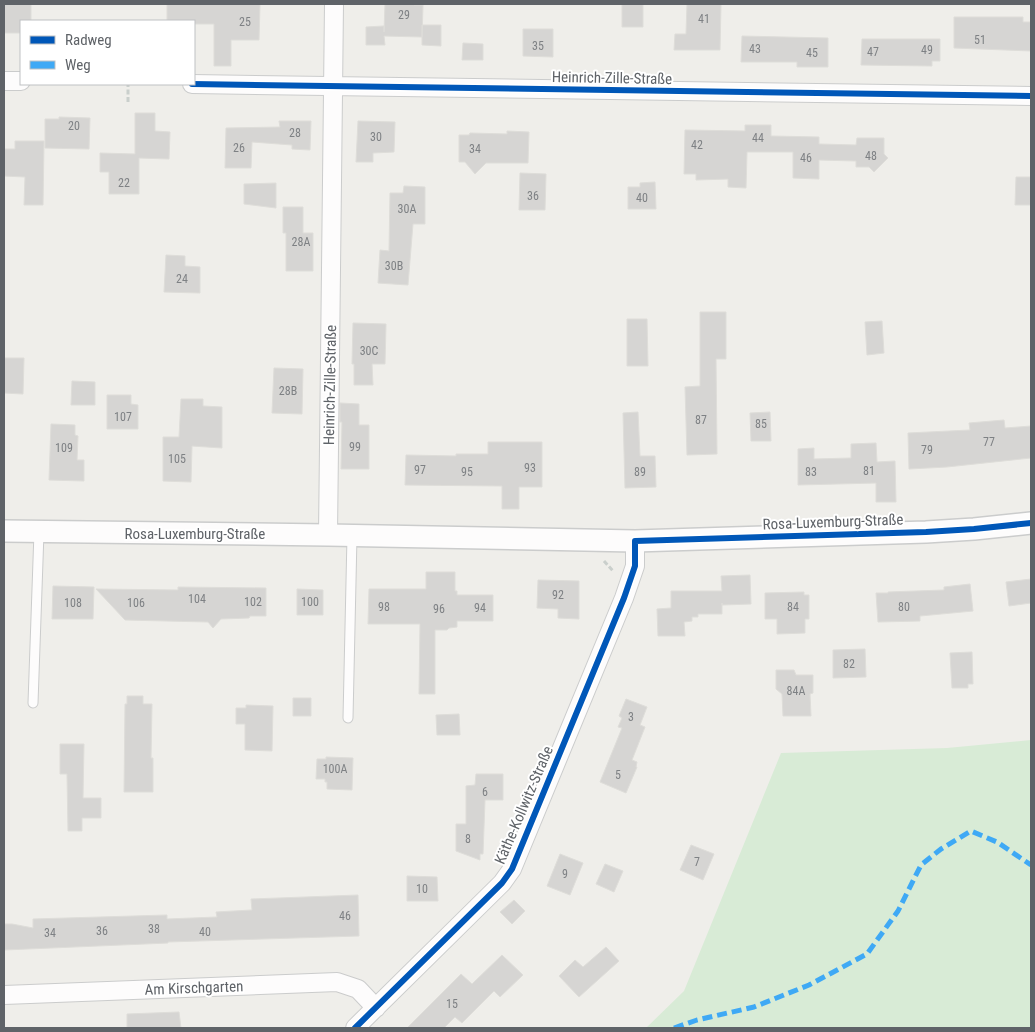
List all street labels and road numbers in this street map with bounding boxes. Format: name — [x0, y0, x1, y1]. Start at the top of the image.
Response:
street label: Heinrich-Zille-Straße — [552, 68, 672, 88]
street label: Heinrich-Zille-Straße — [320, 325, 340, 445]
street label: Rosa-Luxemburg-Straße — [762, 511, 904, 533]
street label: Rosa-Luxemburg-Straße — [125, 525, 265, 543]
street label: Käthe-Kollwitz-Straße — [491, 743, 557, 867]
street label: Am Kirschgarten — [144, 977, 244, 999]

